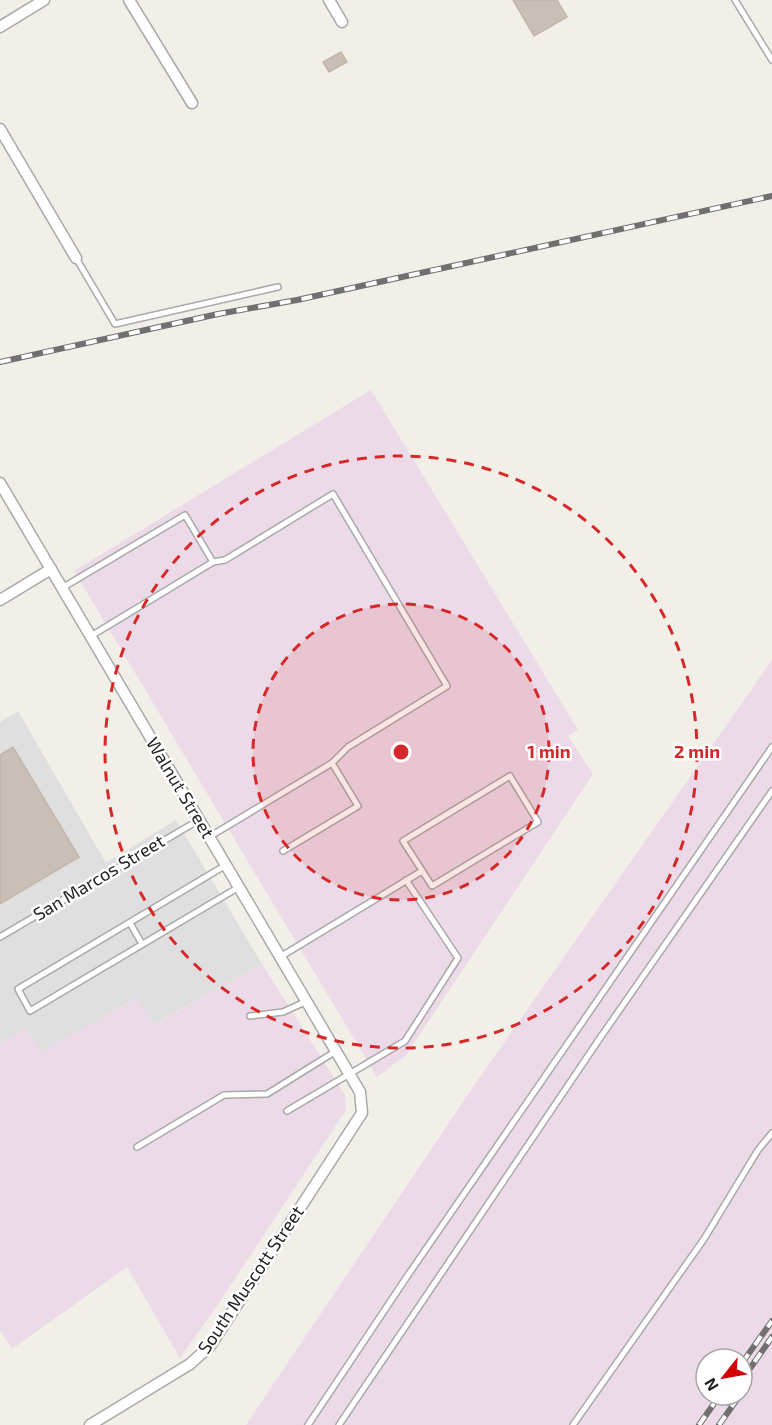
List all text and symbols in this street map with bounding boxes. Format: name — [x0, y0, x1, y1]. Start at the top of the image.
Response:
street label: Walnut Street — [142, 733, 220, 842]
text: 1 min — [527, 740, 571, 762]
text: 2 min — [674, 740, 720, 762]
centre of rings — [391, 742, 411, 762]
street label: San Marcos Street — [29, 829, 168, 925]
street label: South Muscott Street — [192, 1201, 308, 1358]
north arrow — [694, 1347, 754, 1407]
text: N — [700, 1375, 722, 1395]

